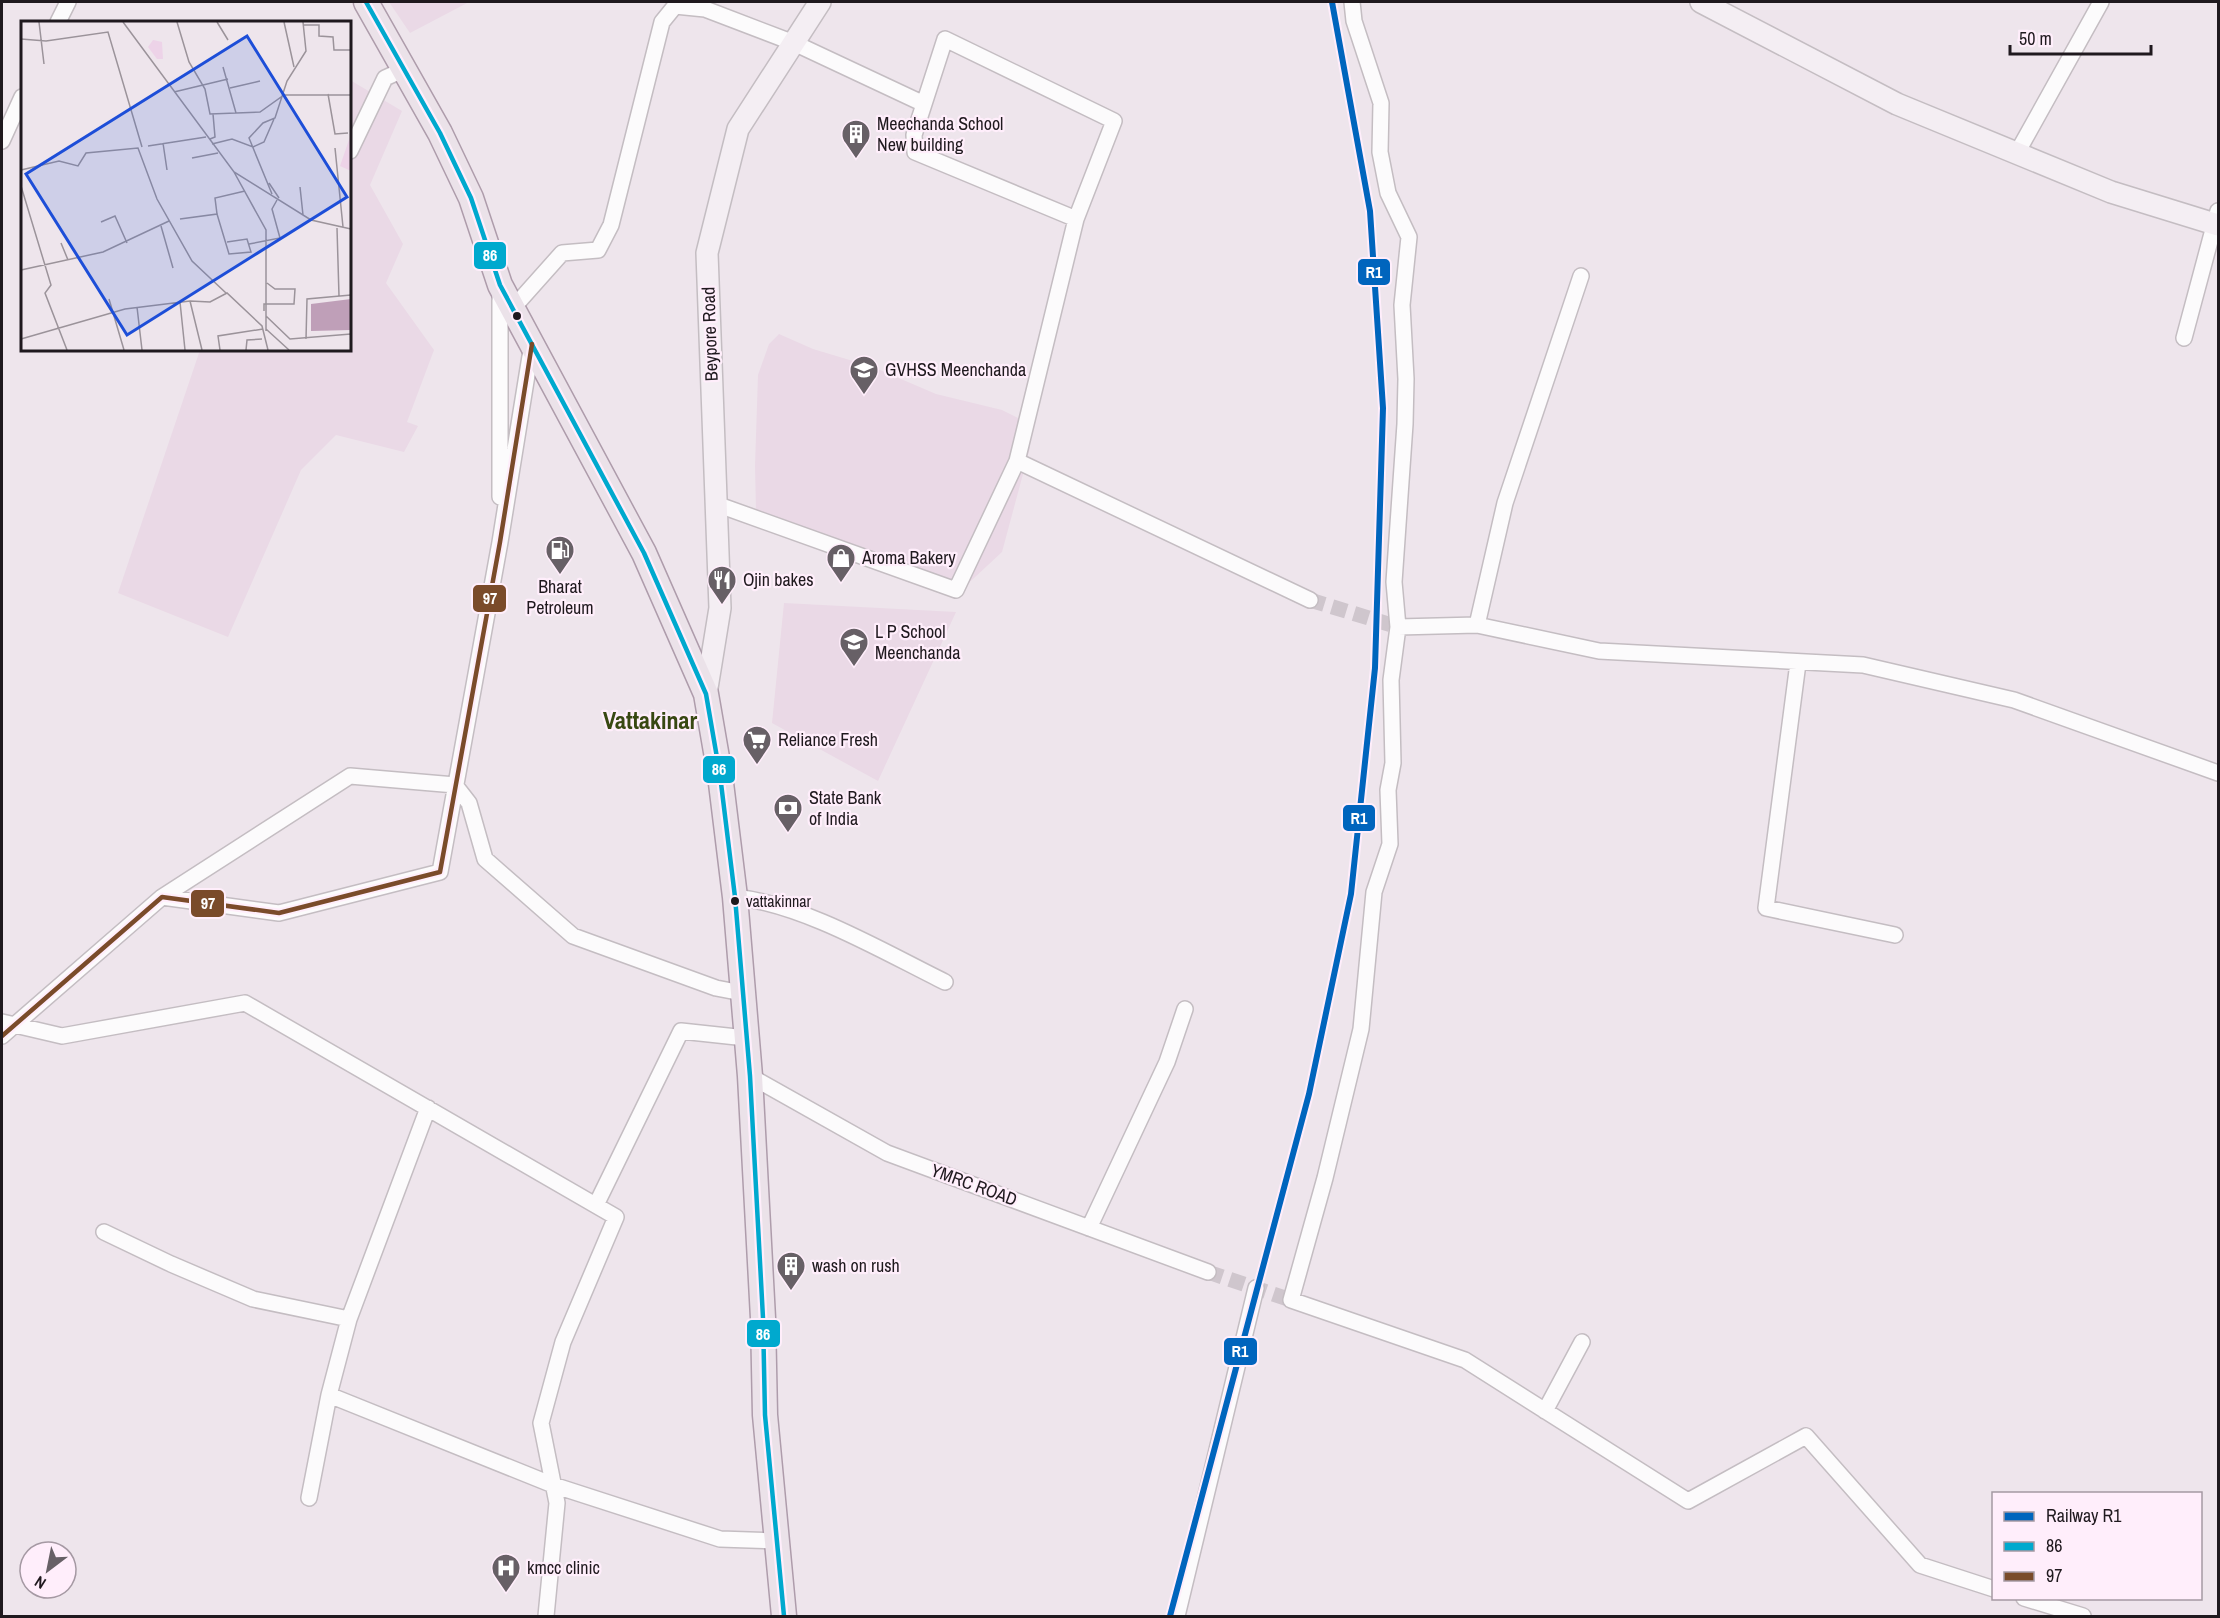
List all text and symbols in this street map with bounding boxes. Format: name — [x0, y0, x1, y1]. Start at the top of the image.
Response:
scale bar — [2010, 18, 2151, 56]
inset map — [21, 21, 351, 351]
text: 50 m — [2019, 26, 2052, 51]
place label: Meechanda School New building — [877, 111, 1003, 157]
building icon: Meechanda School New building — [840, 118, 872, 160]
line badge: 86 — [473, 241, 507, 270]
text: 86 — [483, 244, 497, 266]
line badge: R1 — [1357, 258, 1391, 286]
text: R1 — [1366, 261, 1383, 283]
street label: Beypore Road — [695, 286, 724, 382]
unlabelled marker — [511, 310, 523, 322]
school or university icon: GVHSS Meenchanda — [848, 354, 880, 396]
place label: GVHSS Meenchanda — [885, 357, 1026, 382]
fuel station icon: Bharat Petroleum — [544, 534, 576, 576]
shop icon: Aroma Bakery — [825, 542, 857, 584]
place label: Aroma Bakery — [861, 545, 956, 570]
restaurant icon: Ojin bakes — [706, 564, 738, 606]
place label: Ojin bakes — [743, 567, 814, 592]
place label: Bharat Petroleum — [526, 574, 594, 620]
line badge: 97 — [472, 584, 507, 613]
text: 97 — [483, 587, 497, 609]
place label: L P School Meenchanda — [875, 619, 960, 665]
school or university icon: L P School Meenchanda — [838, 626, 870, 668]
district label: Vattakinar — [603, 704, 697, 736]
supermarket icon: Reliance Fresh — [741, 724, 773, 766]
place label: Reliance Fresh — [778, 727, 878, 752]
line badge: 86 — [702, 755, 736, 784]
text: 86 — [712, 758, 726, 780]
place label: State Bank of India — [809, 785, 882, 831]
bank icon: State Bank of India — [772, 792, 804, 834]
line badge: R1 — [1342, 804, 1376, 832]
text: R1 — [1351, 807, 1368, 829]
line badge: 97 — [190, 889, 225, 918]
place label: vattakinnar — [746, 890, 812, 912]
text: 97 — [201, 892, 215, 914]
marker: vattakinnar — [729, 895, 741, 907]
street label: YMRC ROAD — [928, 1157, 1021, 1212]
building icon: wash on rush — [775, 1250, 807, 1292]
place label: wash on rush — [812, 1253, 900, 1278]
line badge: 86 — [746, 1319, 781, 1348]
text: 86 — [756, 1323, 770, 1345]
line badge: R1 — [1223, 1337, 1258, 1366]
text: R1 — [1232, 1340, 1249, 1362]
legend — [1992, 1492, 2202, 1600]
text: Railway R1 — [2046, 1503, 2122, 1528]
text: 86 — [2046, 1533, 2062, 1558]
north arrow — [18, 1540, 78, 1600]
hospital icon: kmcc clinic — [490, 1552, 522, 1594]
place label: kmcc clinic — [527, 1555, 600, 1580]
text: 97 — [2046, 1563, 2062, 1588]
text: N — [30, 1571, 50, 1595]

